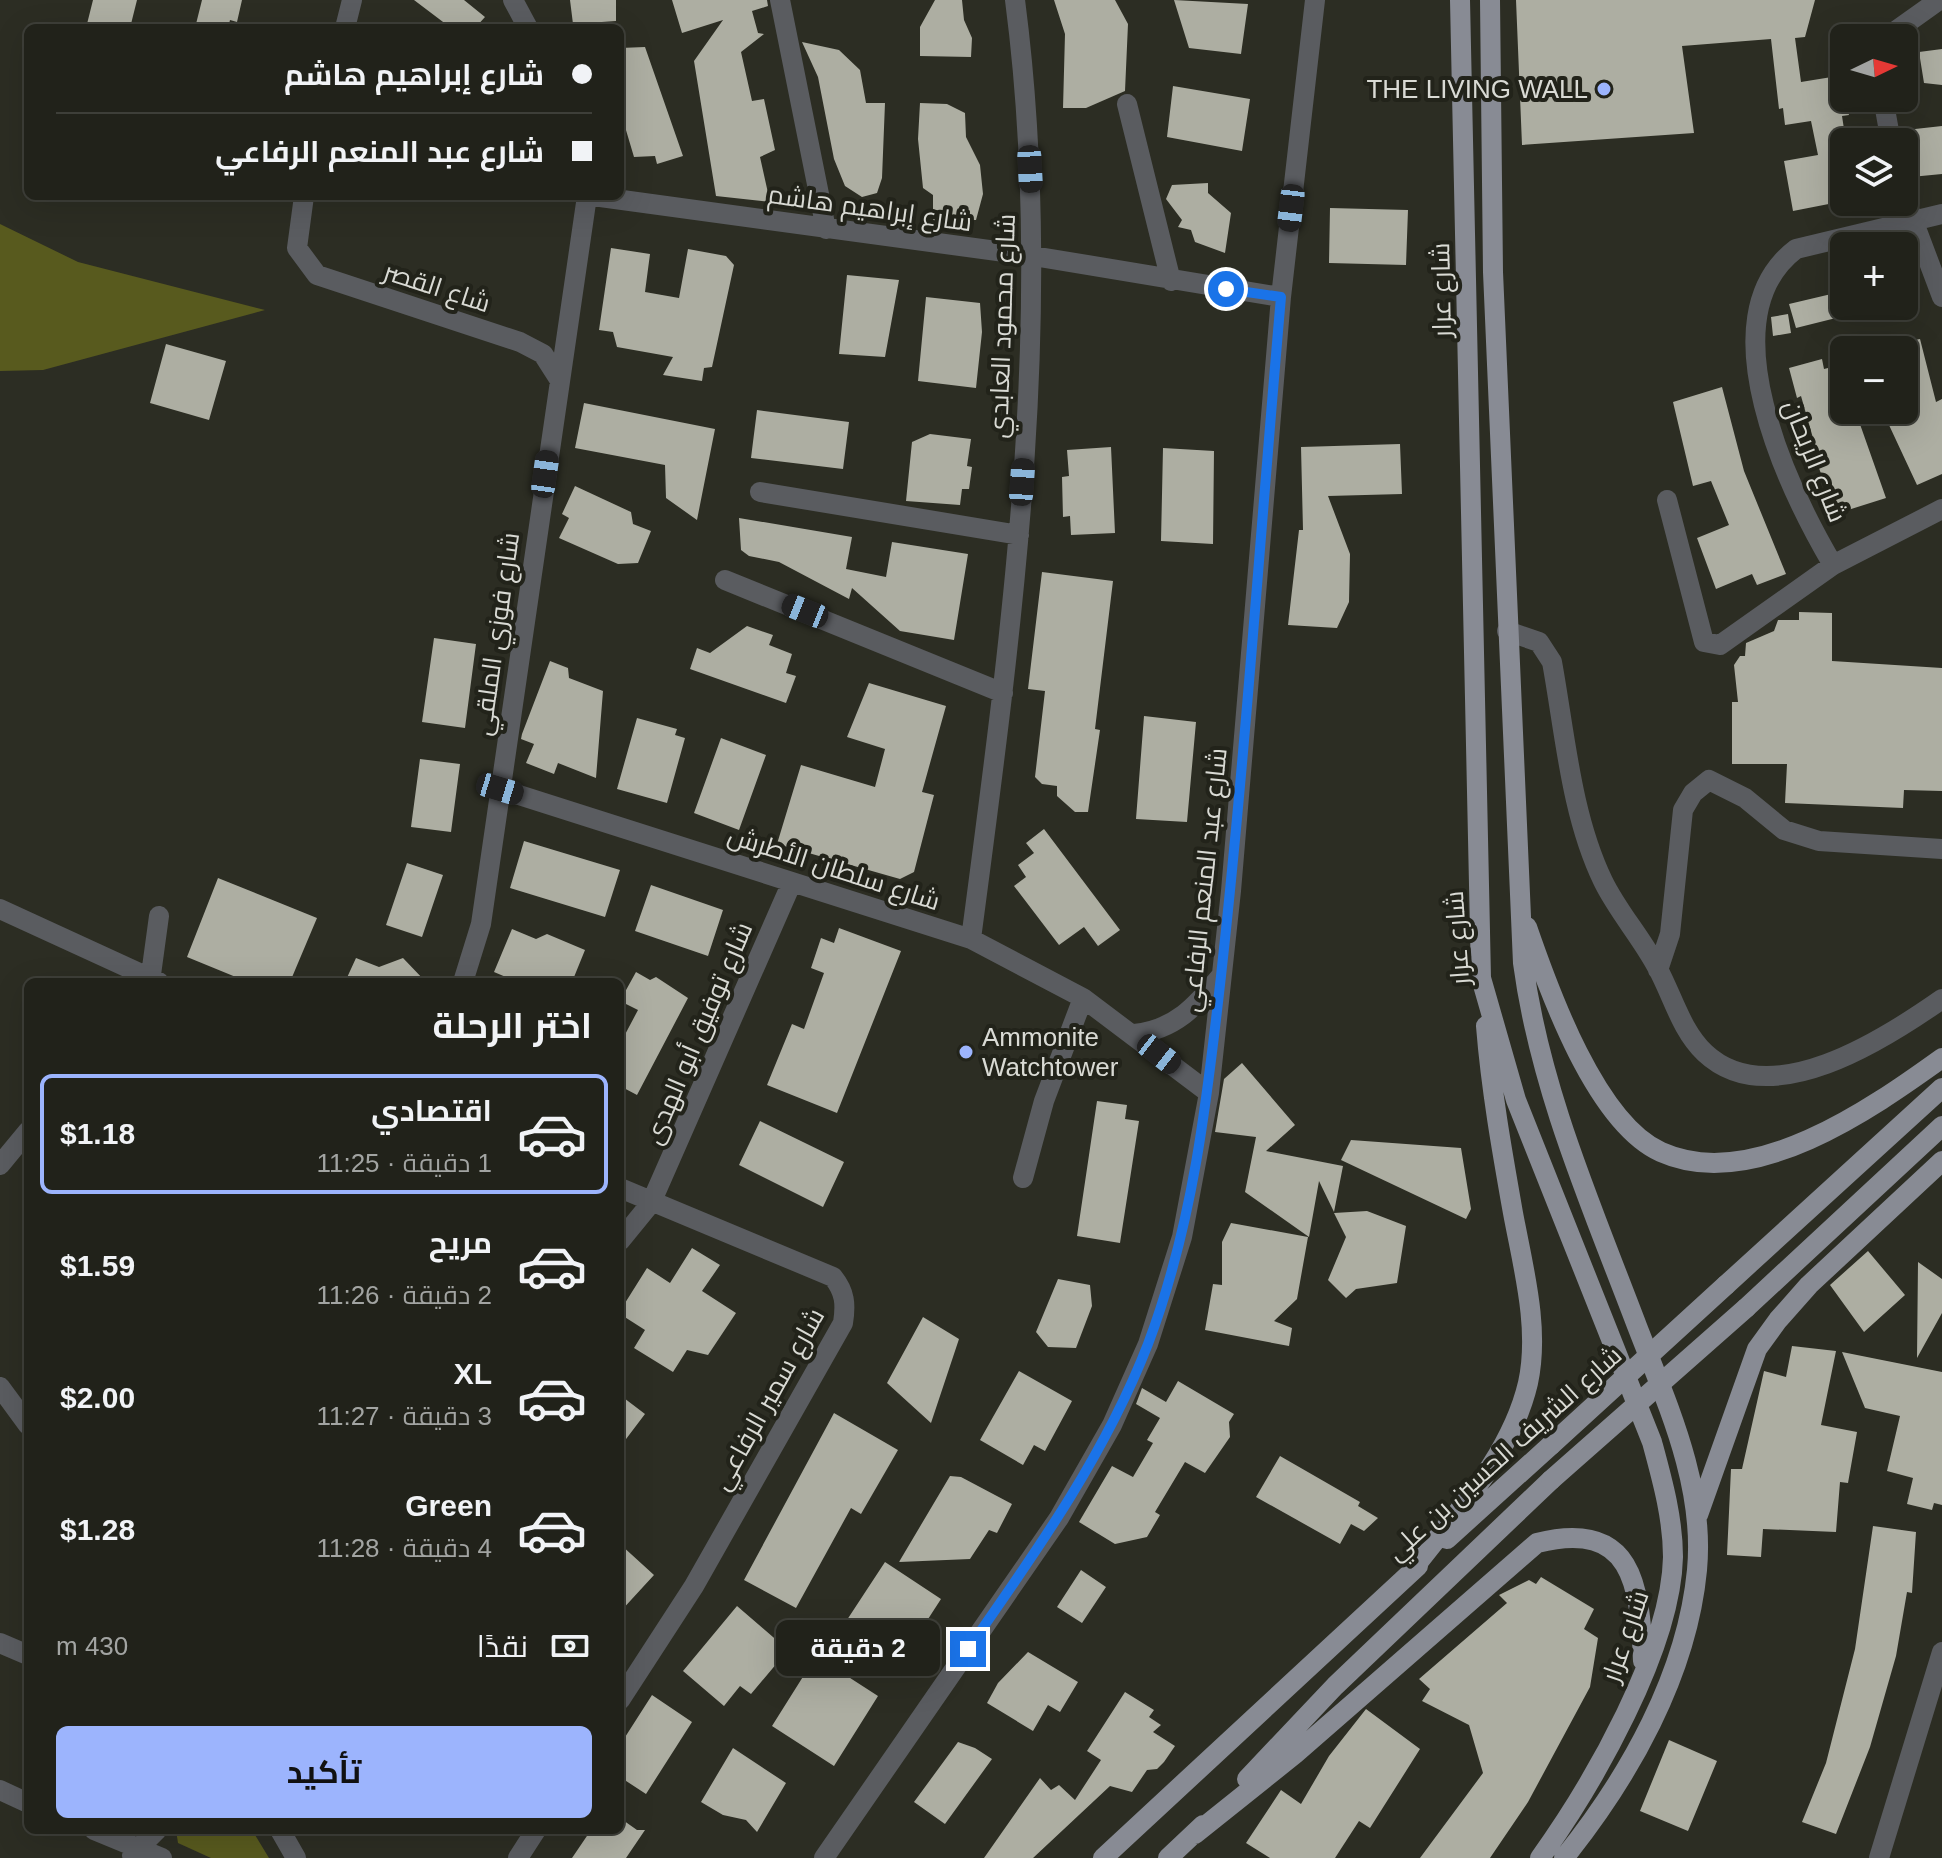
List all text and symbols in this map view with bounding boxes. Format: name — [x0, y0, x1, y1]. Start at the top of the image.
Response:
north arrow — [1830, 24, 1918, 112]
map controls — [1830, 24, 1918, 424]
text: شارع إبراهيم هاشم — [284, 58, 544, 91]
place label: THE LIVING WALL — [1366, 74, 1588, 104]
marker: THE LIVING WALL — [1595, 80, 1613, 98]
button: layers — [1830, 128, 1918, 216]
text: شارع عبد المنعم الرفاعي — [215, 135, 544, 168]
car — [1017, 144, 1043, 194]
street label: شارع إبراهيم هاشم — [765, 179, 974, 240]
car — [1276, 183, 1306, 233]
street label: شارع محمود العابدي — [983, 213, 1026, 439]
button: + — [1830, 232, 1918, 320]
street label: شارع عرار — [1425, 242, 1459, 340]
street label: شاع القصر — [377, 255, 494, 320]
route start — [1208, 271, 1244, 307]
button: − — [1830, 336, 1918, 424]
street label: شارع الريحان — [1775, 395, 1853, 527]
car — [530, 449, 560, 499]
car — [1008, 457, 1036, 507]
street label: شارع فوزي الملقي — [467, 530, 531, 738]
car — [778, 591, 832, 631]
street label: شارع عبد المنعم الرفاعي — [1175, 746, 1239, 1014]
car — [474, 771, 526, 807]
street label: شارع سلطان الأطرش — [724, 820, 944, 918]
street label: شارع عرار — [1439, 890, 1477, 988]
street label: شارع توفيق أبو الهدى — [636, 917, 760, 1149]
text: اختر الرحلة — [432, 1005, 592, 1046]
place label: Ammonite Watchtower — [982, 1022, 1119, 1082]
car — [1133, 1030, 1185, 1078]
marker: Ammonite Watchtower — [957, 1043, 975, 1061]
text: اقتصادي — [371, 1094, 492, 1127]
icon: car — [516, 1098, 588, 1170]
text: $1.18 — [60, 1117, 135, 1150]
text: 1 دقيقة · 11:25 — [316, 1148, 492, 1178]
text: مريح — [429, 1226, 492, 1259]
icon: car — [516, 1230, 588, 1302]
text: $1.59 — [60, 1249, 135, 1282]
text: 2 دقيقة · 11:26 — [316, 1280, 492, 1310]
street label: شارع سمير الرفاعي — [706, 1303, 836, 1498]
street label: شارع الشريف الحسين بن علي — [1380, 1340, 1632, 1571]
text: XL — [454, 1357, 492, 1390]
icon: car — [516, 1362, 588, 1434]
text: $2.00 — [60, 1381, 135, 1414]
text: 3 دقيقة · 11:27 — [316, 1401, 492, 1431]
text: Green — [405, 1489, 492, 1522]
icon: car — [516, 1494, 588, 1566]
text: $1.28 — [60, 1513, 135, 1546]
text: 4 دقيقة · 11:28 — [316, 1533, 492, 1563]
street label: شارع عرار — [1595, 1586, 1656, 1688]
callout: 2 دقيقة — [776, 1621, 940, 1677]
icon: cash — [548, 1624, 592, 1668]
text: نقدًا — [477, 1630, 528, 1663]
text: 430 m — [56, 1631, 128, 1661]
route end — [950, 1631, 986, 1667]
text: 2 دقيقة — [810, 1633, 906, 1663]
button: تأكيد — [56, 1726, 592, 1818]

